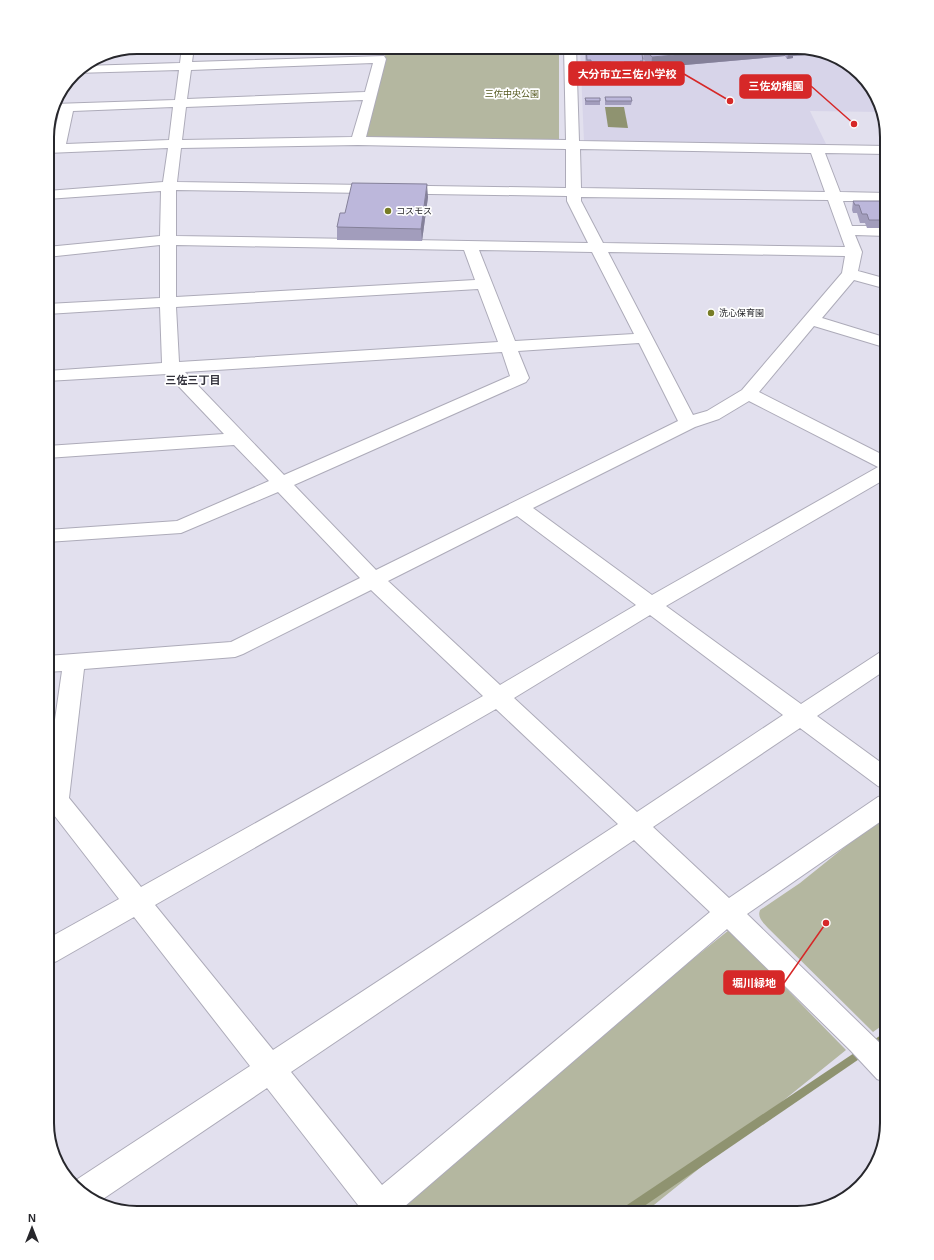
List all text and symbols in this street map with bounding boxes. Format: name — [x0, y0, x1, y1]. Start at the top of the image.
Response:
callout: 大分市立三佐小学校 — [569, 62, 684, 85]
text: 大分市立三佐小学校 — [578, 68, 677, 80]
callout: 三佐幼稚園 — [740, 75, 811, 98]
text: 三佐幼稚園 — [749, 80, 804, 92]
park label: 三佐中央公園 — [485, 89, 539, 99]
marker: コスモス — [383, 206, 393, 216]
place label: コスモス — [396, 206, 432, 216]
marker: 洗心保育園 — [706, 308, 716, 318]
place label: 洗心保育園 — [719, 308, 764, 318]
district label: 三佐三丁目 — [166, 374, 221, 386]
callout: 堀川緑地 — [724, 971, 784, 994]
text: 堀川緑地 — [732, 977, 776, 989]
north arrow — [12, 1208, 52, 1248]
text: N — [28, 1212, 36, 1224]

